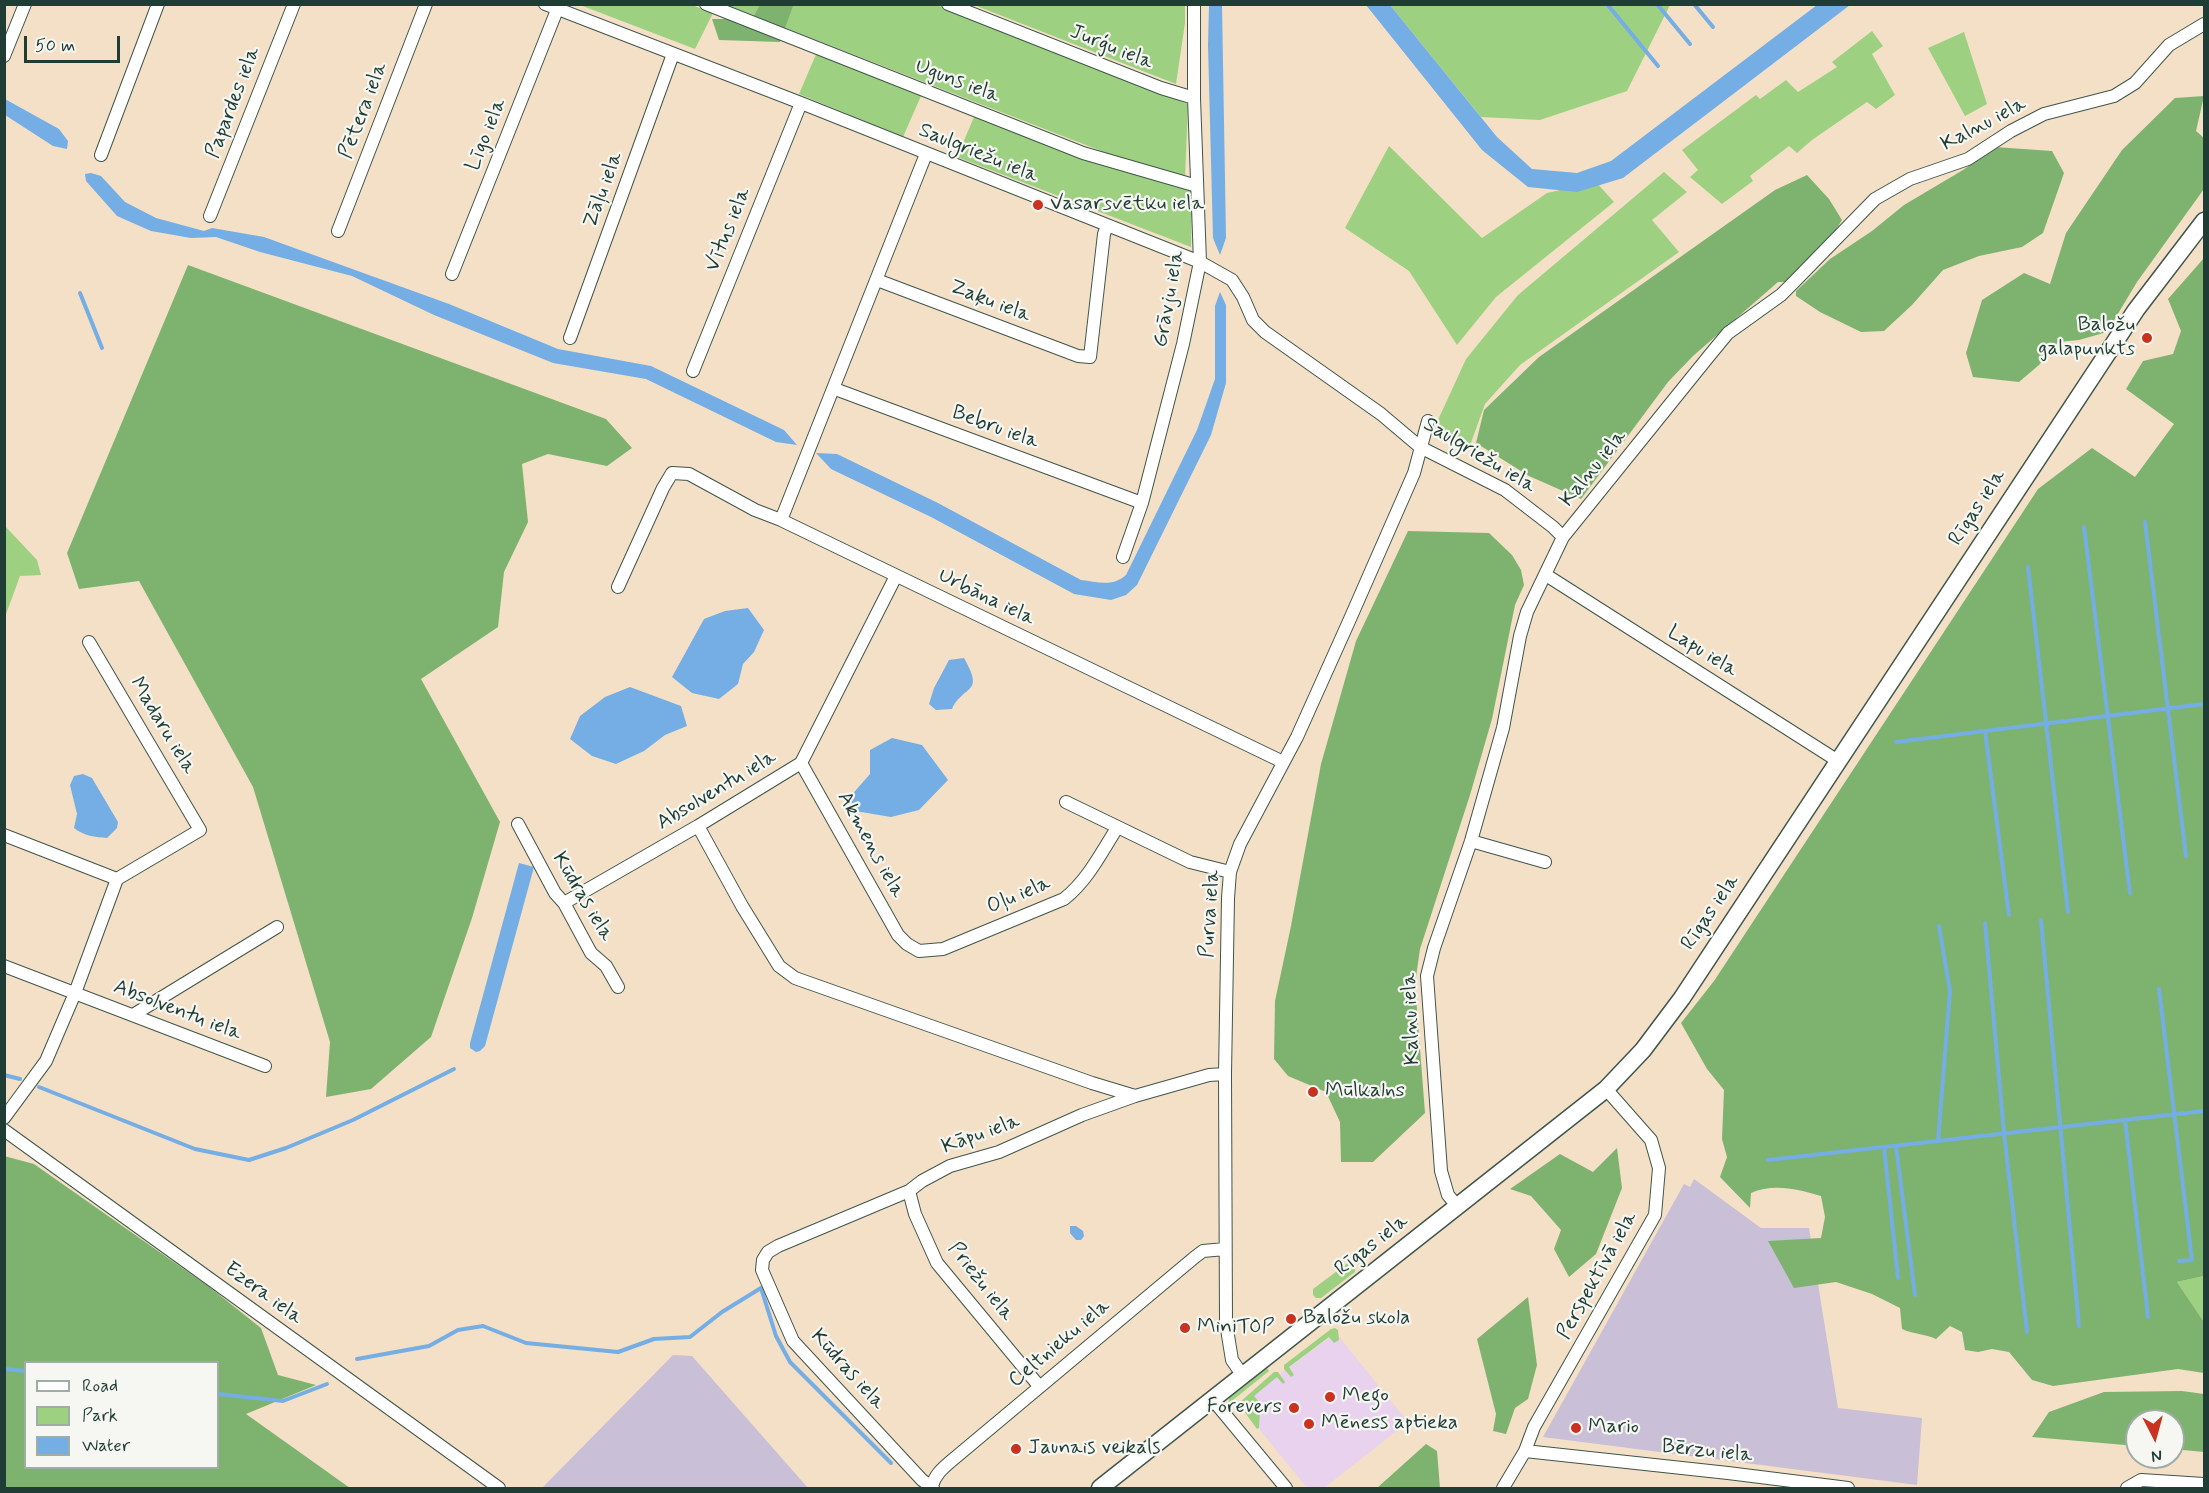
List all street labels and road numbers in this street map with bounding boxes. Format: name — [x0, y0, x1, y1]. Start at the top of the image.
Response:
street label: Jurģu iela — [1066, 20, 1156, 76]
street label: Papardes iela — [201, 44, 267, 162]
street label: Uguns iela — [911, 54, 1003, 110]
street label: Pētera iela — [334, 59, 394, 163]
street label: Kalnu iela — [1937, 92, 2031, 158]
street label: Līgo iela — [461, 95, 513, 175]
street label: Saulgriežu iela — [915, 119, 1041, 189]
street label: Zāļu iela — [579, 149, 629, 231]
street label: Vītus iela — [701, 185, 757, 275]
street label: Grāvju iela — [1149, 249, 1191, 349]
street label: Zaķu iela — [946, 275, 1034, 329]
street label: Bebru iela — [948, 401, 1042, 455]
street label: Saulgriežu iela — [1418, 413, 1540, 499]
street label: Kalnu iela — [1555, 425, 1633, 513]
street label: Rīgas iela — [1944, 465, 2012, 551]
street label: Urbāna iela — [934, 564, 1038, 632]
street label: Lapu iela — [1662, 621, 1742, 683]
street label: Madaru iela — [123, 673, 201, 779]
street label: Absolventu iela — [653, 745, 781, 837]
street label: Akmens iela — [831, 788, 909, 902]
street label: Kūdras iela — [546, 848, 618, 946]
street label: Purva iela — [1195, 869, 1227, 959]
street label: Rīgas iela — [1677, 870, 1745, 956]
street label: Oļu iela — [983, 871, 1055, 921]
street label: Kalnu iela — [1398, 972, 1426, 1066]
street label: Absolventu iela — [109, 975, 245, 1047]
street label: Kāpu iela — [939, 1109, 1023, 1161]
street label: Perspektīvā iela — [1552, 1208, 1644, 1344]
street label: Rīgas iela — [1330, 1210, 1414, 1282]
street label: Priežu iela — [941, 1238, 1019, 1326]
street label: Ezera iela — [219, 1257, 307, 1331]
street label: Celtnieku iela — [1004, 1294, 1116, 1394]
street label: Kūdras iela — [804, 1325, 890, 1415]
street label: Bērzu iela — [1660, 1435, 1754, 1469]

